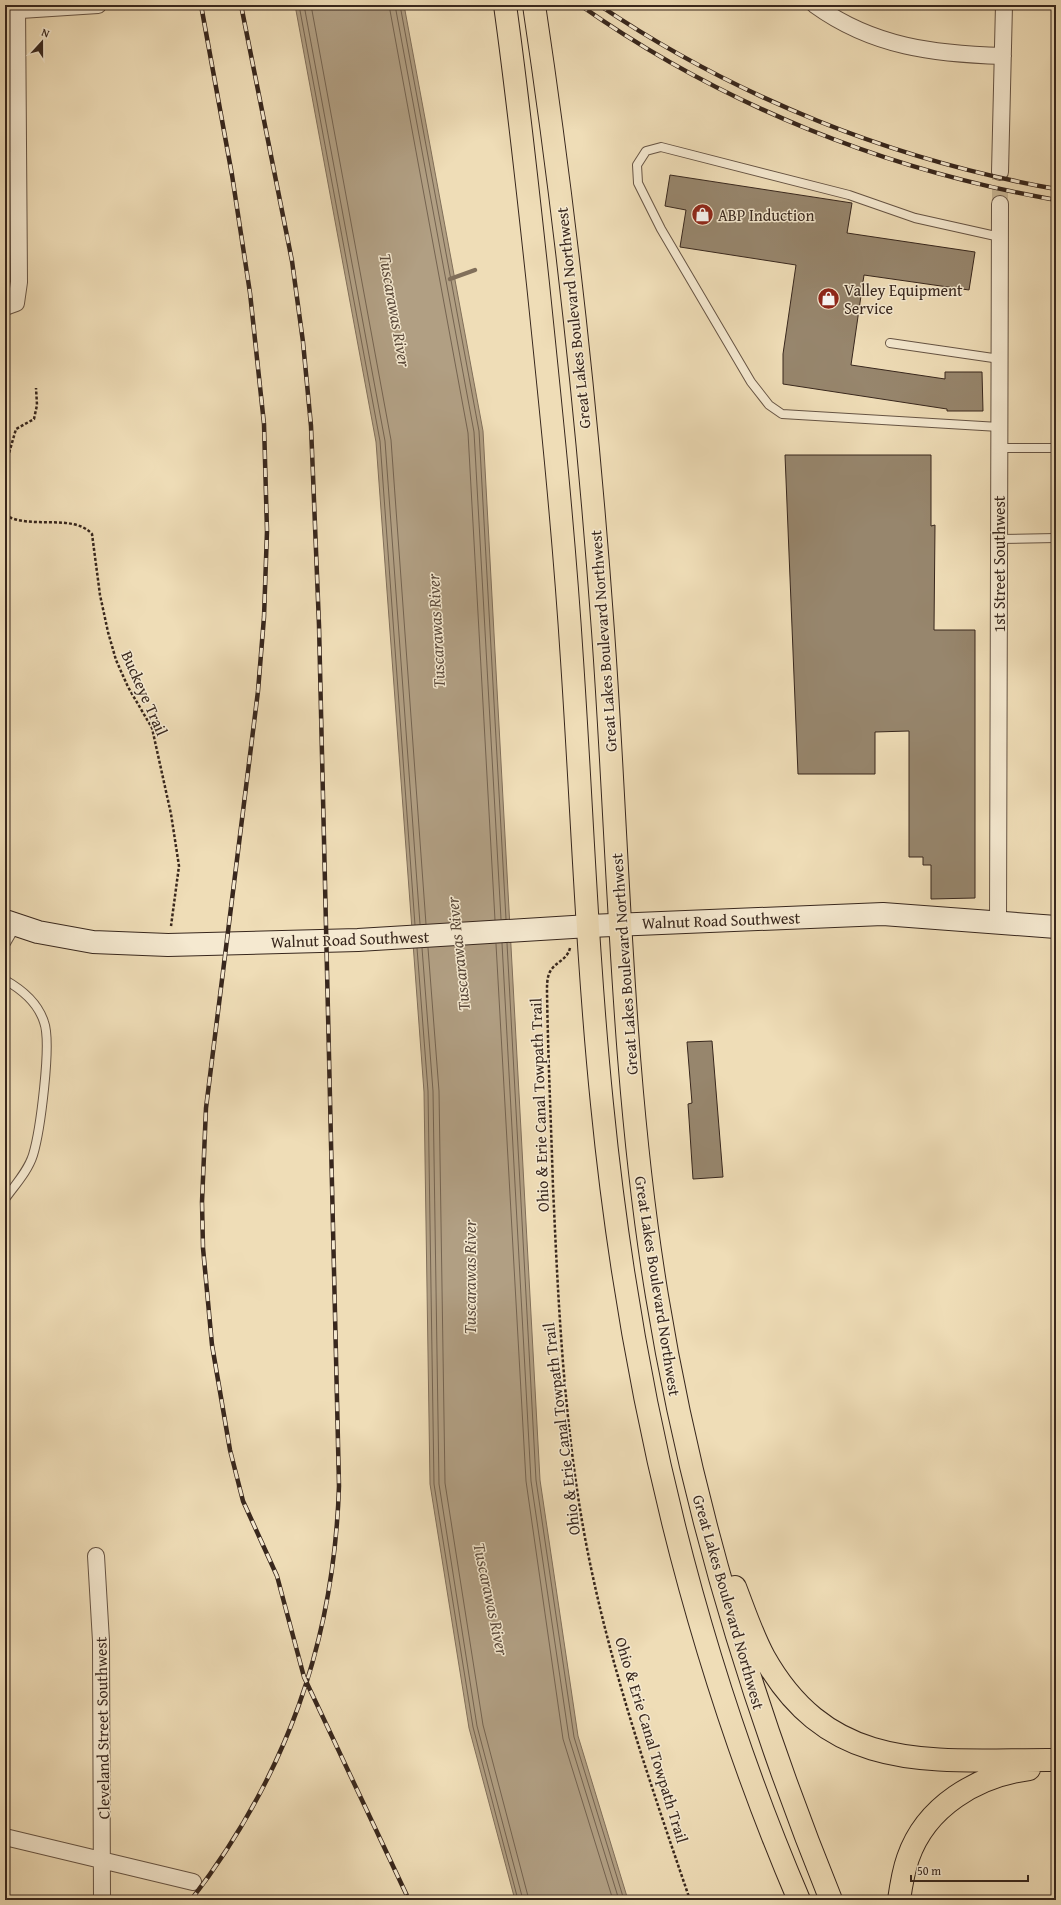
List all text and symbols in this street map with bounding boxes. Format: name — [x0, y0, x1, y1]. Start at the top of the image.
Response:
north arrow — [22, 22, 62, 62]
text: N — [39, 24, 52, 42]
shop icon: ABP Induction — [690, 202, 716, 228]
place label: ABP Induction — [718, 203, 814, 227]
street label: Great Lakes Boulevard Northwest — [549, 206, 597, 430]
water label: Tuscarawas River — [373, 251, 418, 369]
place label: Valley Equipment Service — [844, 278, 963, 320]
shop icon: Valley Equipment Service — [815, 286, 841, 312]
street label: 1st Street Southwest — [987, 495, 1011, 633]
street label: Great Lakes Boulevard Northwest — [583, 529, 623, 753]
water label: Tuscarawas River — [420, 573, 451, 689]
street label: Buckeye Trail — [116, 647, 175, 740]
street label: Great Lakes Boulevard Northwest — [604, 852, 644, 1076]
water label: Tuscarawas River — [439, 895, 476, 1012]
street label: Walnut Road Southwest — [641, 905, 801, 935]
street label: Walnut Road Southwest — [270, 924, 430, 954]
street label: Ohio & Erie Canal Towpath Trail — [523, 997, 555, 1212]
street label: Great Lakes Boulevard Northwest — [629, 1174, 687, 1398]
water label: Tuscarawas River — [457, 1219, 482, 1334]
street label: Ohio & Erie Canal Towpath Trail — [536, 1321, 586, 1537]
street label: Great Lakes Boulevard Northwest — [687, 1492, 771, 1713]
water label: Tuscarawas River — [467, 1540, 516, 1658]
street label: Ohio & Erie Canal Towpath Trail — [609, 1634, 695, 1846]
street label: Cleveland Street Southwest — [88, 1636, 116, 1820]
scale bar — [911, 1857, 1028, 1883]
text: 50 m — [917, 1862, 941, 1879]

